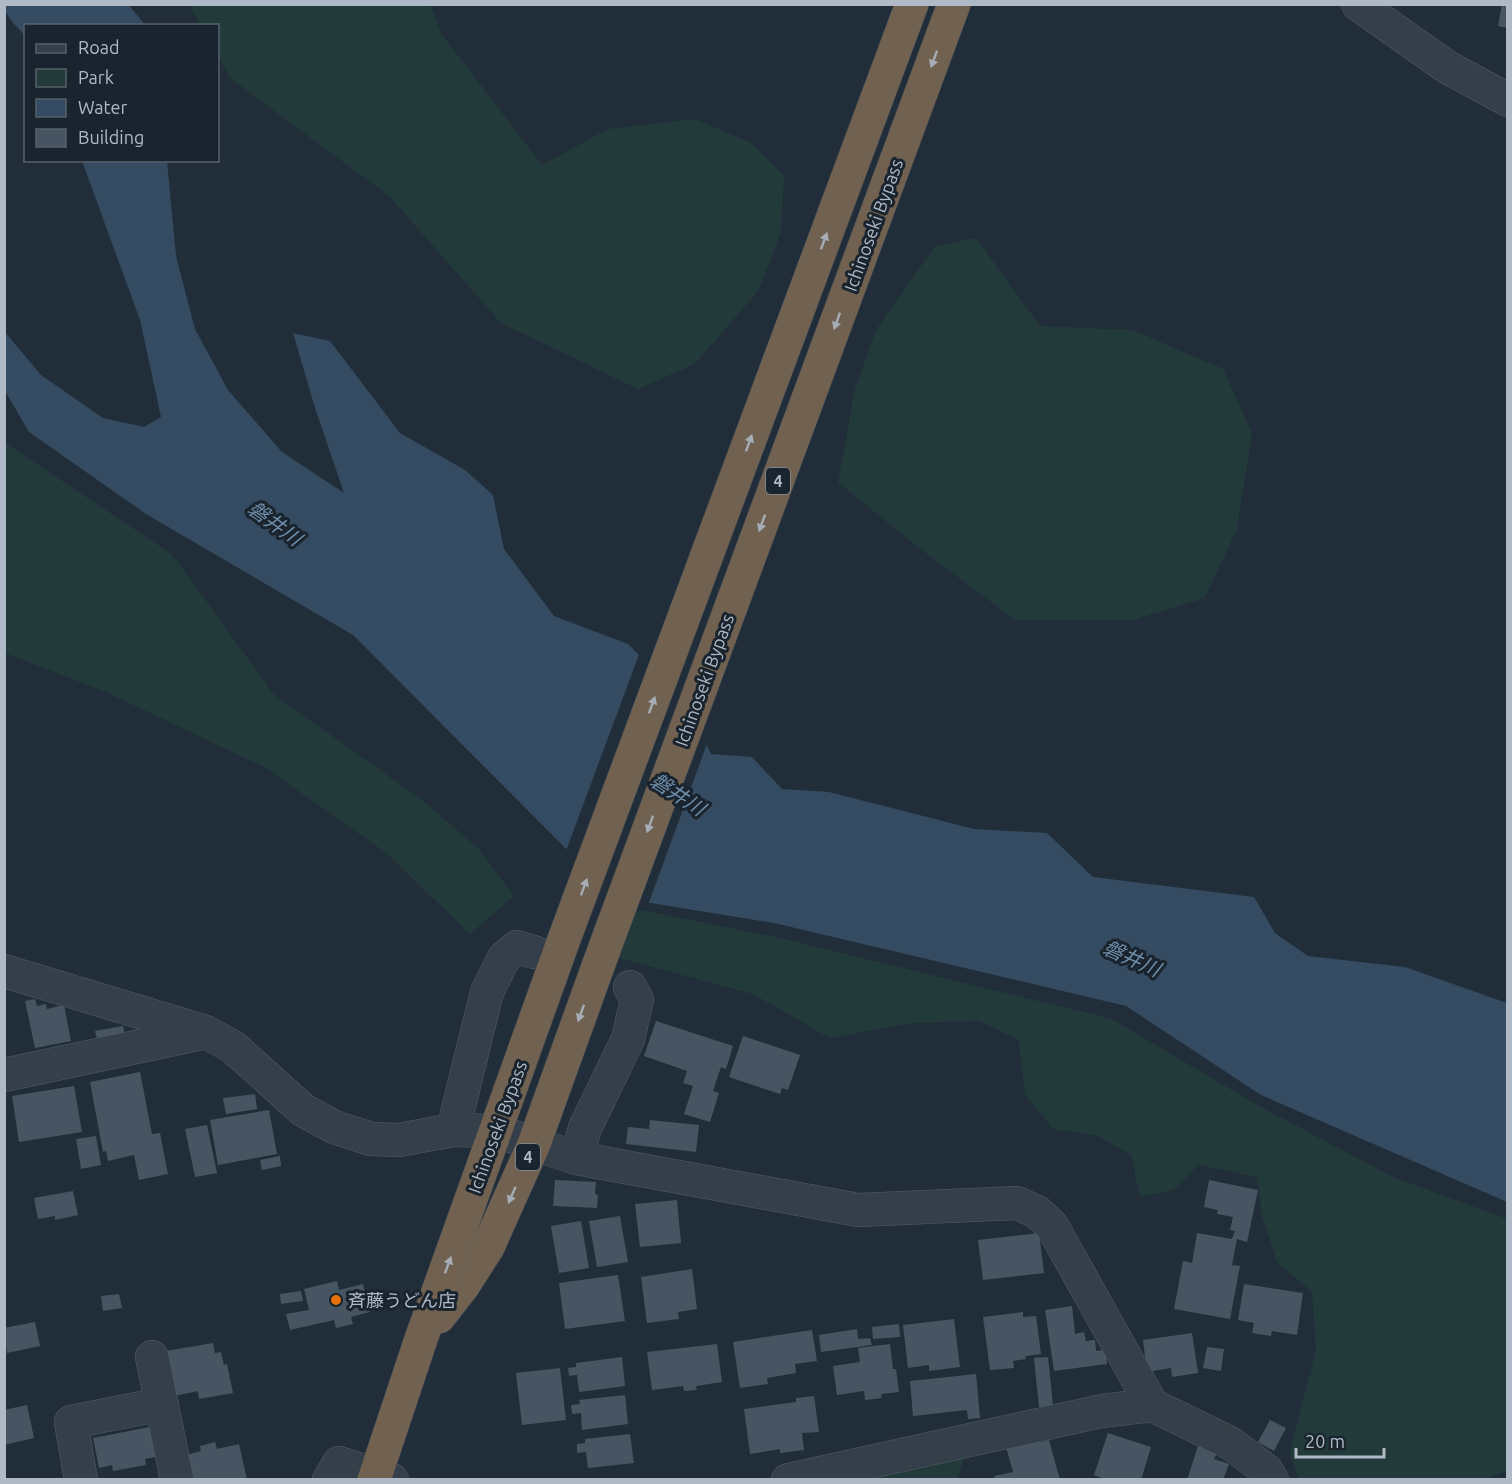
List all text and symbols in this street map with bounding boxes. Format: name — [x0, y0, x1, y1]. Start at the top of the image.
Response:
legend — [24, 24, 219, 162]
text: Road — [78, 37, 120, 57]
one-way arrow — [928, 51, 938, 69]
text: Park — [78, 67, 114, 87]
text: Water — [78, 97, 128, 117]
text: Building — [78, 127, 144, 147]
street label: Ichinoseki Bypass — [840, 156, 906, 294]
one-way arrow — [819, 231, 829, 249]
one-way arrow — [831, 312, 841, 330]
one-way arrow — [744, 434, 754, 452]
road number: 4 — [766, 468, 790, 494]
water label: 磐井川 — [244, 496, 308, 551]
one-way arrow — [756, 515, 766, 533]
street label: Ichinoseki Bypass — [671, 611, 737, 749]
one-way arrow — [647, 695, 657, 713]
water label: 磐井川 — [647, 768, 711, 821]
one-way arrow — [645, 816, 655, 834]
one-way arrow — [579, 878, 589, 896]
water label: 磐井川 — [1100, 935, 1166, 982]
one-way arrow — [576, 1004, 585, 1022]
street label: Ichinoseki Bypass — [464, 1058, 530, 1196]
road number: 4 — [516, 1144, 540, 1170]
one-way arrow — [507, 1186, 517, 1204]
one-way arrow — [444, 1255, 454, 1273]
place label: 斉藤うどん店 — [348, 1290, 456, 1310]
marker: 斉藤うどん店 — [329, 1293, 343, 1307]
scale bar — [1296, 1421, 1384, 1459]
text: 20 m — [1305, 1431, 1345, 1451]

